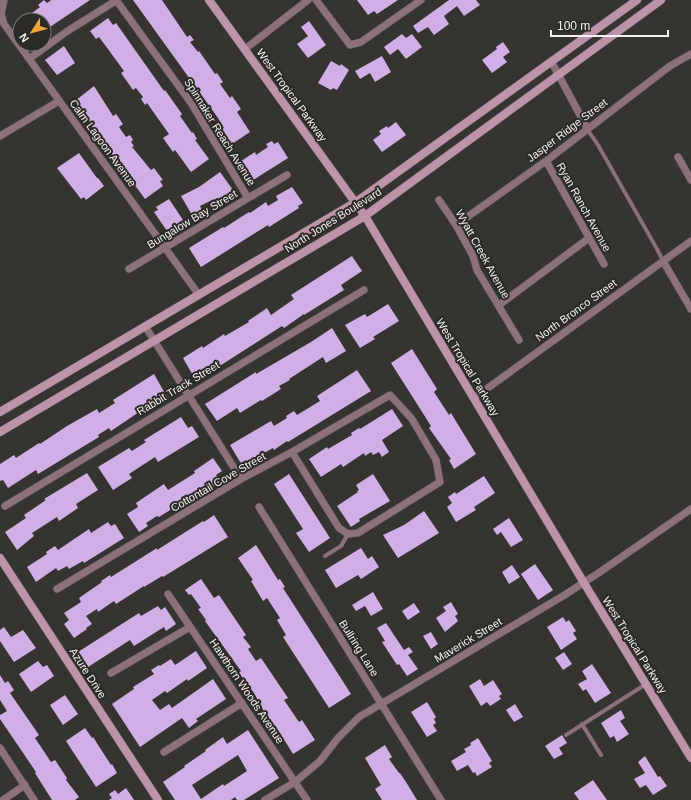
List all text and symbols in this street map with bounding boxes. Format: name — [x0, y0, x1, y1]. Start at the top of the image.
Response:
north arrow — [12, 12, 52, 52]
scale bar — [551, 12, 668, 38]
text: 100 m — [557, 19, 590, 33]
text: N — [17, 31, 31, 45]
street label: West Tropical Parkway — [254, 46, 330, 144]
street label: Spinnaker Reach Avenue — [182, 76, 258, 188]
street label: Jasper Ridge Street — [525, 96, 609, 164]
street label: Calm Lagoon Avenue — [67, 97, 139, 189]
street label: Ryan Ranch Avenue — [554, 160, 614, 254]
street label: North Jones Boulevard — [282, 185, 384, 255]
street label: Bungalow Bay Street — [145, 187, 239, 251]
street label: Wyatt Creek Avenue — [454, 207, 512, 301]
street label: North Bronco Street — [533, 277, 619, 343]
street label: West Tropical Parkway — [434, 316, 502, 418]
street label: Rabbit Track Street — [135, 359, 221, 417]
street label: Cottontail Cove Street — [168, 450, 268, 514]
street label: West Tropical Parkway — [600, 594, 670, 696]
street label: Maverick Street — [432, 615, 504, 665]
street label: Bullring Lane — [337, 618, 381, 678]
street label: Hawthorn Woods Avenue — [207, 636, 287, 746]
street label: Azure Drive — [67, 646, 109, 700]

